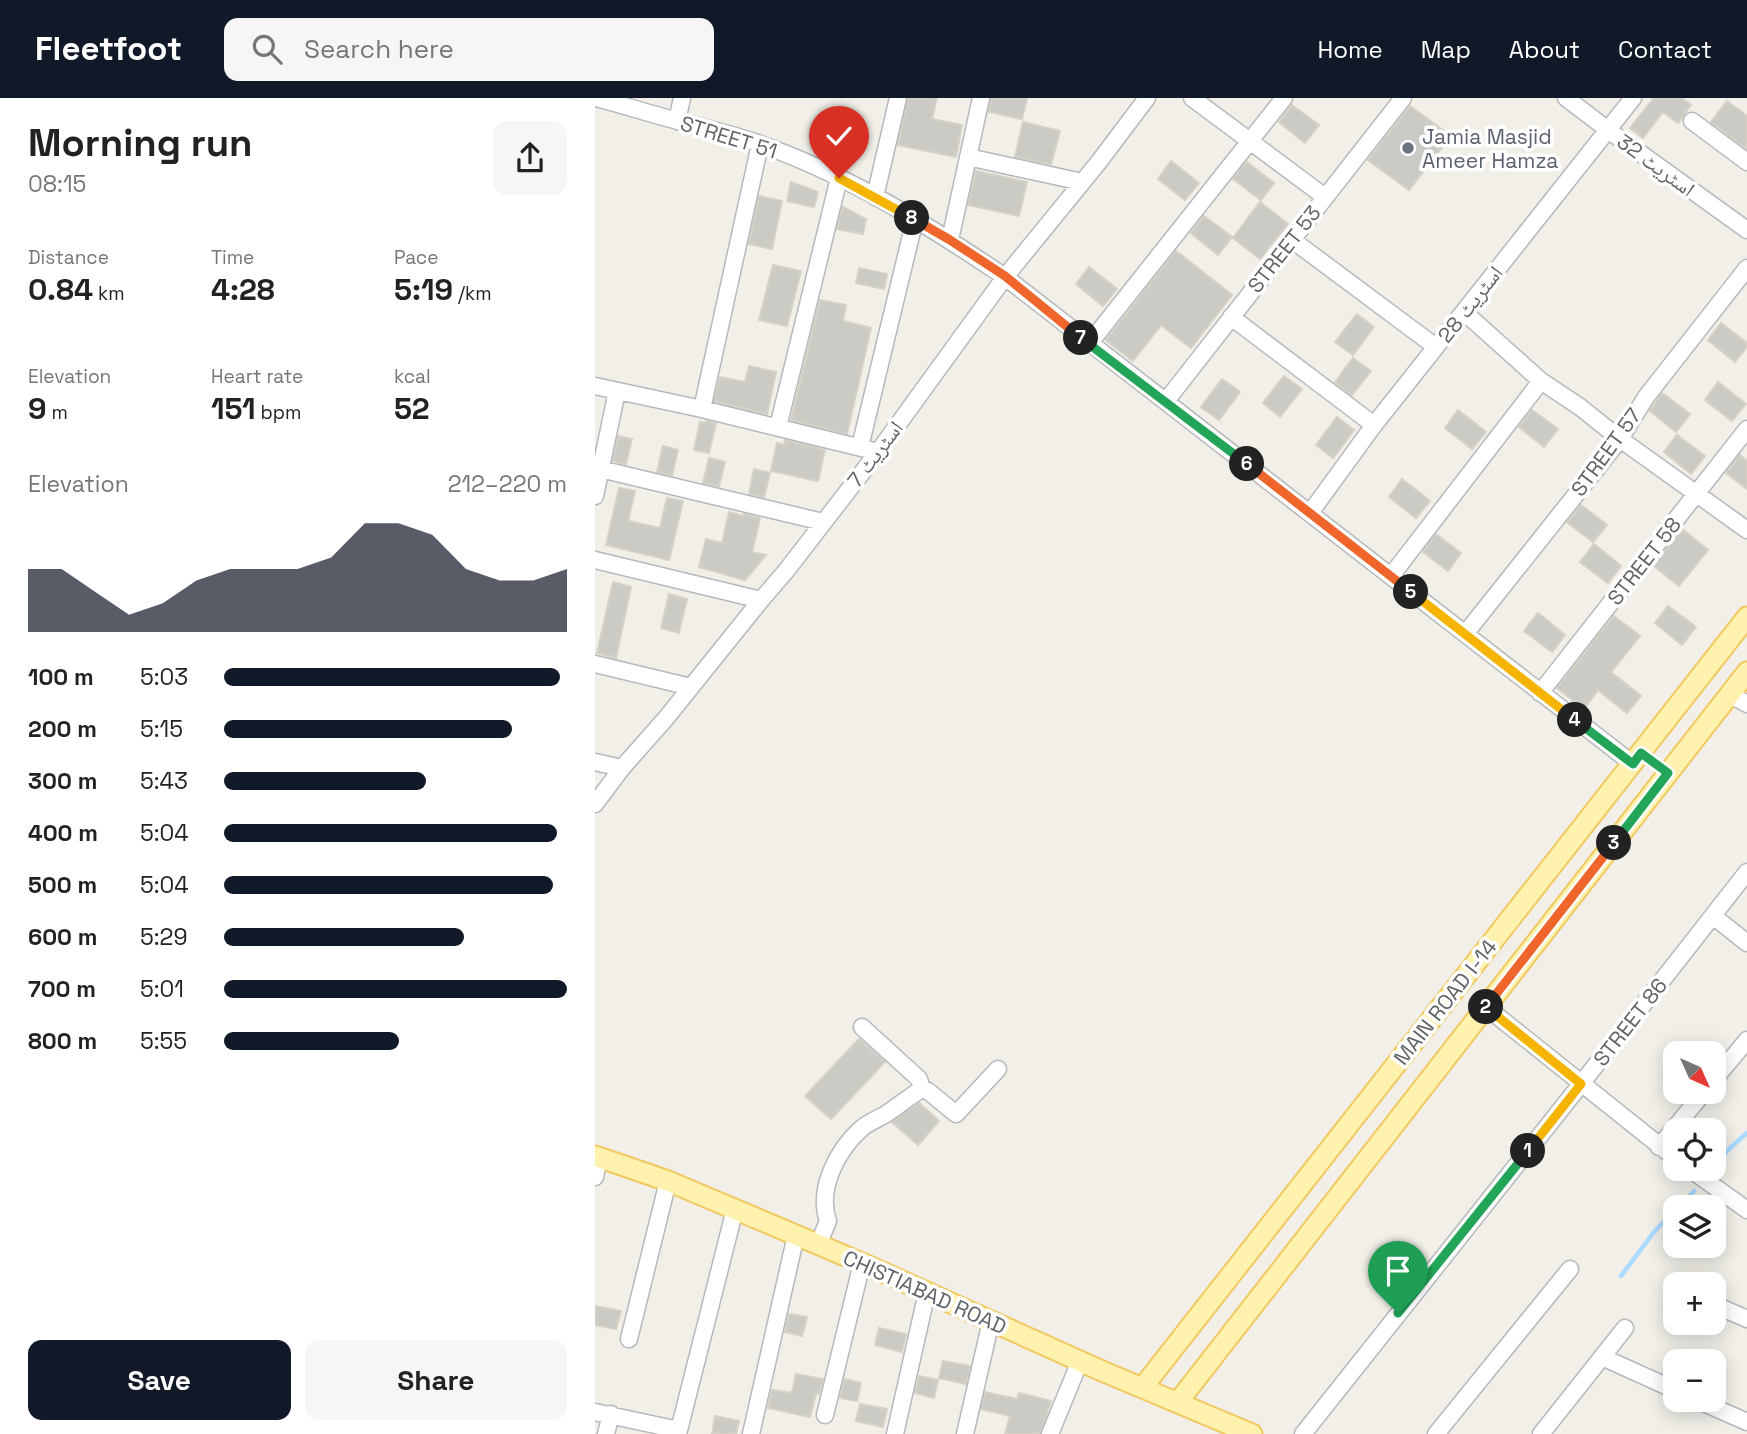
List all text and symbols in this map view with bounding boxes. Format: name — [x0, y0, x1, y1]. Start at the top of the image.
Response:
search box — [224, 18, 714, 81]
text: Fleetfoot — [35, 28, 182, 70]
icon: search — [248, 30, 286, 68]
text: Search here — [304, 32, 454, 66]
text: Home — [1317, 34, 1383, 65]
text: Map — [1421, 34, 1471, 65]
text: About — [1509, 34, 1580, 65]
text: Contact — [1618, 34, 1712, 65]
pin — [809, 106, 869, 178]
street label: STREET 51 — [677, 110, 781, 164]
icon: check — [820, 117, 858, 155]
text: Morning run — [28, 119, 253, 167]
button: share — [493, 121, 567, 195]
place label: Jamia Masjid Ameer Hamza — [1422, 123, 1558, 174]
street label: اسٹریٹ 32 — [1612, 128, 1700, 202]
marker: Jamia Masjid Ameer Hamza — [1400, 140, 1416, 156]
text: 08:15 — [28, 169, 86, 199]
pin: 8 — [895, 200, 929, 236]
street label: STREET 53 — [1241, 200, 1327, 298]
text: 8 — [906, 205, 917, 230]
text: Distance — [28, 245, 109, 270]
text: Time — [211, 245, 254, 270]
text: Pace — [394, 245, 438, 270]
street label: اسٹریٹ 28 — [1432, 260, 1508, 348]
text: 0.84 — [28, 270, 93, 309]
text: 4:28 — [211, 270, 275, 309]
text: 5:19 — [394, 270, 453, 309]
text: km — [93, 281, 125, 306]
text: /km — [453, 281, 492, 306]
pin: 7 — [1063, 320, 1099, 356]
text: 7 — [1075, 325, 1086, 350]
text: Elevation — [28, 364, 111, 389]
text: Heart rate — [211, 364, 303, 389]
text: kcal — [394, 364, 431, 389]
text: 9 — [28, 389, 47, 428]
text: 151 — [211, 389, 256, 428]
text: 52 — [394, 389, 430, 428]
text: m — [47, 400, 68, 425]
text: bpm — [256, 400, 301, 425]
street label: STREET 57 — [1565, 402, 1647, 502]
street label: اسٹریٹ 7 — [841, 415, 909, 493]
pin: 6 — [1229, 446, 1265, 482]
text: 6 — [1241, 451, 1252, 476]
text: Elevation — [28, 469, 129, 499]
text: 212–220 m — [448, 469, 567, 499]
street label: STREET 58 — [1601, 512, 1687, 610]
pin: 5 — [1393, 574, 1429, 610]
text: 5 — [1405, 579, 1416, 604]
text: 100 m — [28, 662, 94, 692]
text: 5:03 — [140, 662, 188, 692]
pin: 4 — [1557, 702, 1593, 738]
text: 4 — [1568, 707, 1581, 732]
text: 200 m — [28, 714, 97, 744]
text: 5:15 — [140, 714, 183, 744]
text: 300 m — [28, 766, 97, 796]
text: 5:43 — [140, 766, 188, 796]
text: 400 m — [28, 818, 98, 848]
text: 5:04 — [140, 818, 189, 848]
pin: 3 — [1597, 826, 1631, 860]
text: 3 — [1608, 830, 1619, 855]
text: 500 m — [28, 870, 97, 900]
text: 5:04 — [140, 870, 189, 900]
text: 600 m — [28, 922, 98, 952]
text: 5:29 — [140, 922, 187, 952]
street label: MAIN ROAD I-14 — [1388, 934, 1502, 1070]
street label: STREET 86 — [1587, 972, 1673, 1072]
text: 700 m — [28, 974, 96, 1004]
text: 5:01 — [140, 974, 184, 1004]
pin: 2 — [1469, 990, 1503, 1024]
text: 2 — [1480, 994, 1491, 1019]
text: 800 m — [28, 1026, 97, 1056]
text: 5:55 — [140, 1026, 187, 1056]
north arrow — [1663, 1041, 1725, 1104]
map controls — [1663, 1041, 1726, 1412]
button: locate — [1663, 1118, 1726, 1181]
pin: 1 — [1511, 1134, 1545, 1168]
text: 1 — [1523, 1138, 1532, 1163]
button: layers — [1663, 1195, 1726, 1258]
pin — [1368, 1241, 1428, 1313]
street label: CHISTIABAD ROAD — [839, 1244, 1011, 1340]
icon: arrive — [1379, 1252, 1417, 1290]
button: + — [1663, 1272, 1726, 1335]
button: Save — [28, 1340, 291, 1420]
button: Share — [305, 1340, 567, 1420]
button: − — [1663, 1349, 1726, 1412]

